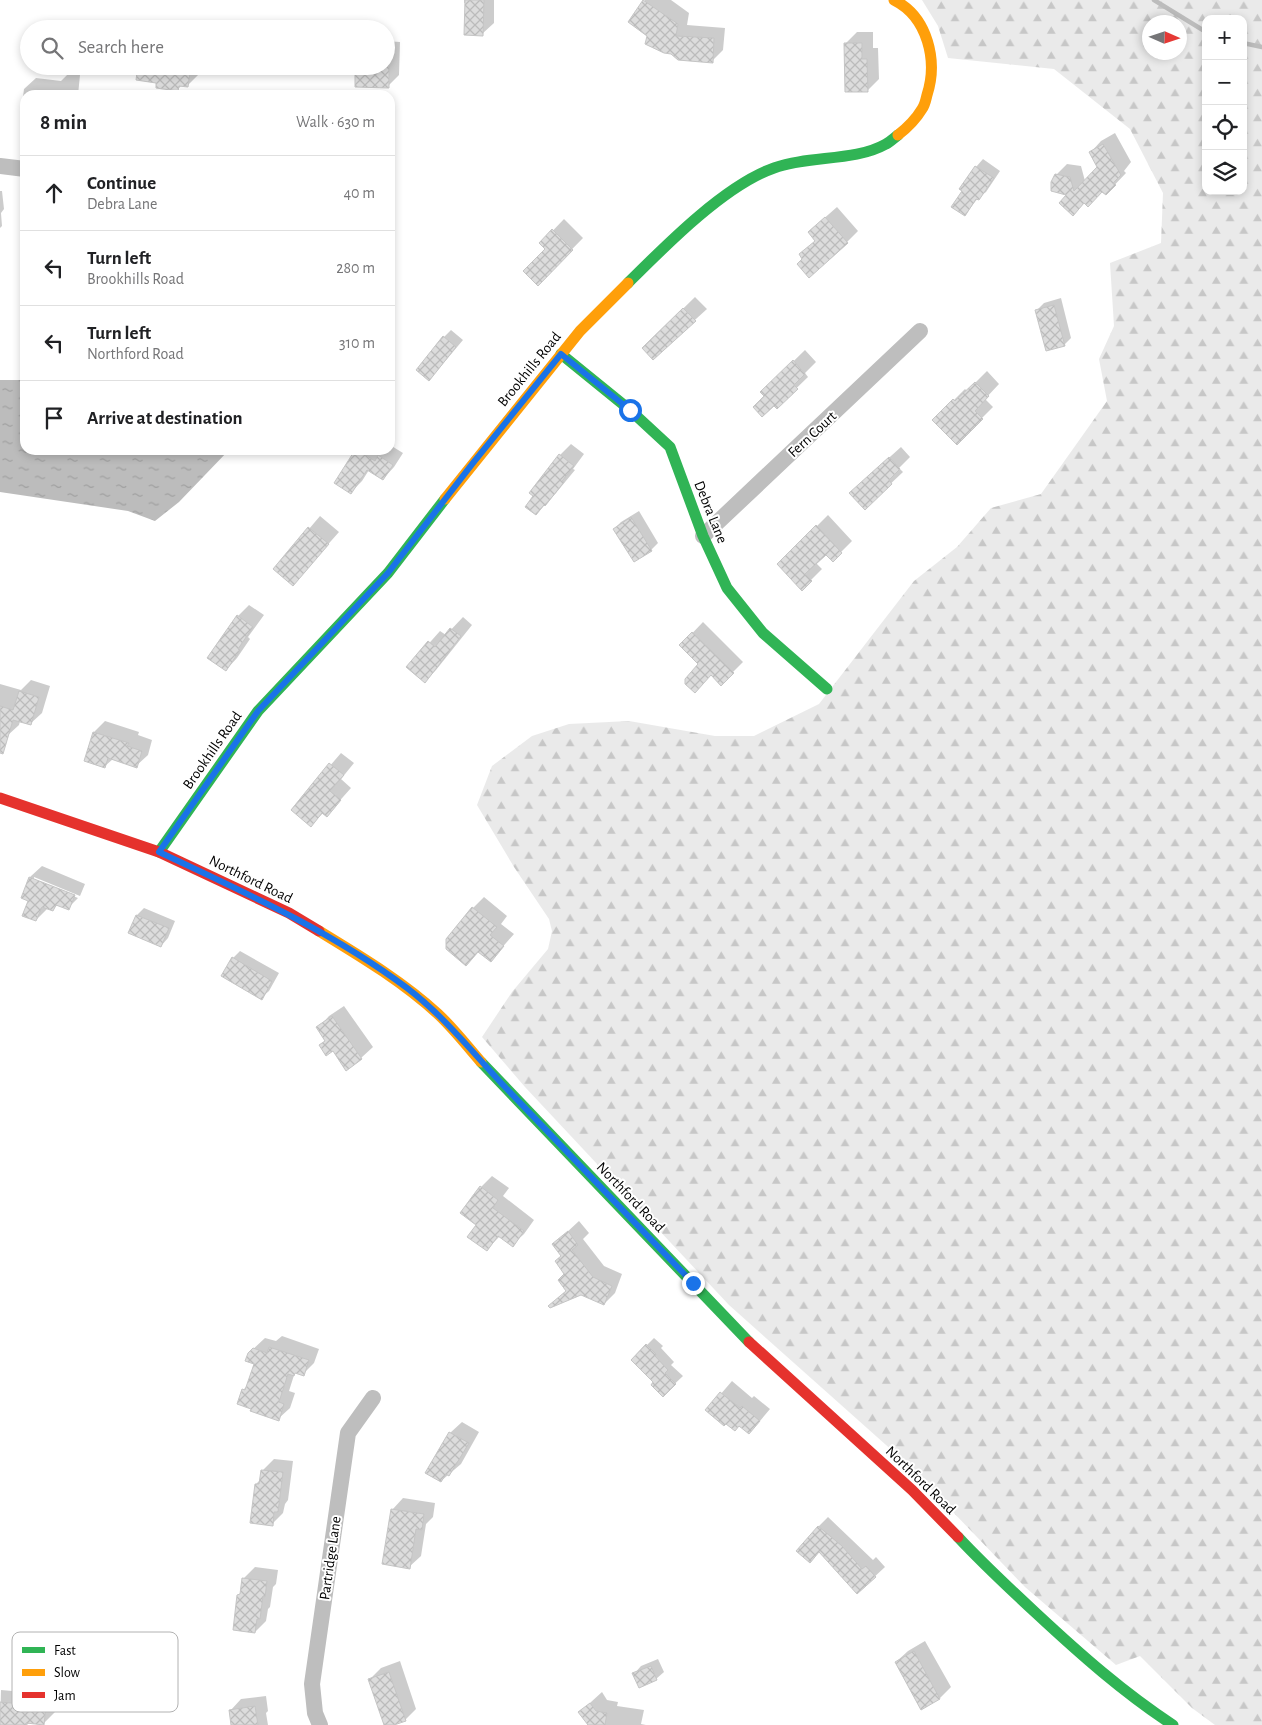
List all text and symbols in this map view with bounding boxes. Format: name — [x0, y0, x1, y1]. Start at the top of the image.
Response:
north arrow — [1142, 15, 1187, 60]
map controls — [1202, 15, 1247, 195]
button: + — [1202, 15, 1247, 60]
search box — [20, 20, 395, 75]
icon: search — [38, 34, 66, 62]
text: Search here — [78, 38, 164, 57]
button: − — [1202, 60, 1247, 105]
button: locate — [1202, 105, 1247, 150]
text: 8 min — [40, 112, 87, 133]
text: Walk · 630 m — [296, 114, 375, 130]
button: layers — [1202, 150, 1247, 195]
text: Continue — [87, 174, 156, 193]
icon: ahead — [40, 179, 68, 207]
text: 40 m — [343, 185, 375, 201]
text: Debra Lane — [87, 196, 157, 212]
text: Turn left — [87, 249, 151, 268]
icon: left — [40, 254, 68, 282]
text: 280 m — [336, 260, 375, 276]
text: Brookhills Road — [87, 271, 184, 287]
text: Turn left — [87, 324, 151, 343]
icon: left — [40, 329, 68, 357]
street label: Brookhills Road — [495, 329, 564, 409]
text: 310 m — [339, 335, 375, 351]
text: Northford Road — [87, 346, 184, 362]
route start — [619, 399, 642, 422]
icon: arrive — [40, 404, 68, 432]
street label: Fern Court — [785, 408, 840, 460]
text: Arrive at destination — [87, 409, 243, 428]
street label: Debra Lane — [691, 479, 730, 546]
street label: Brookhills Road — [180, 709, 245, 792]
street label: Northford Road — [207, 853, 295, 906]
street label: Northford Road — [594, 1159, 668, 1235]
route end — [682, 1272, 705, 1295]
street label: Northford Road — [883, 1443, 959, 1517]
street label: Partridge Lane — [317, 1515, 344, 1601]
legend — [12, 1632, 178, 1712]
text: Fast — [54, 1644, 76, 1658]
text: Slow — [54, 1666, 81, 1680]
text: Jam — [54, 1689, 76, 1703]

